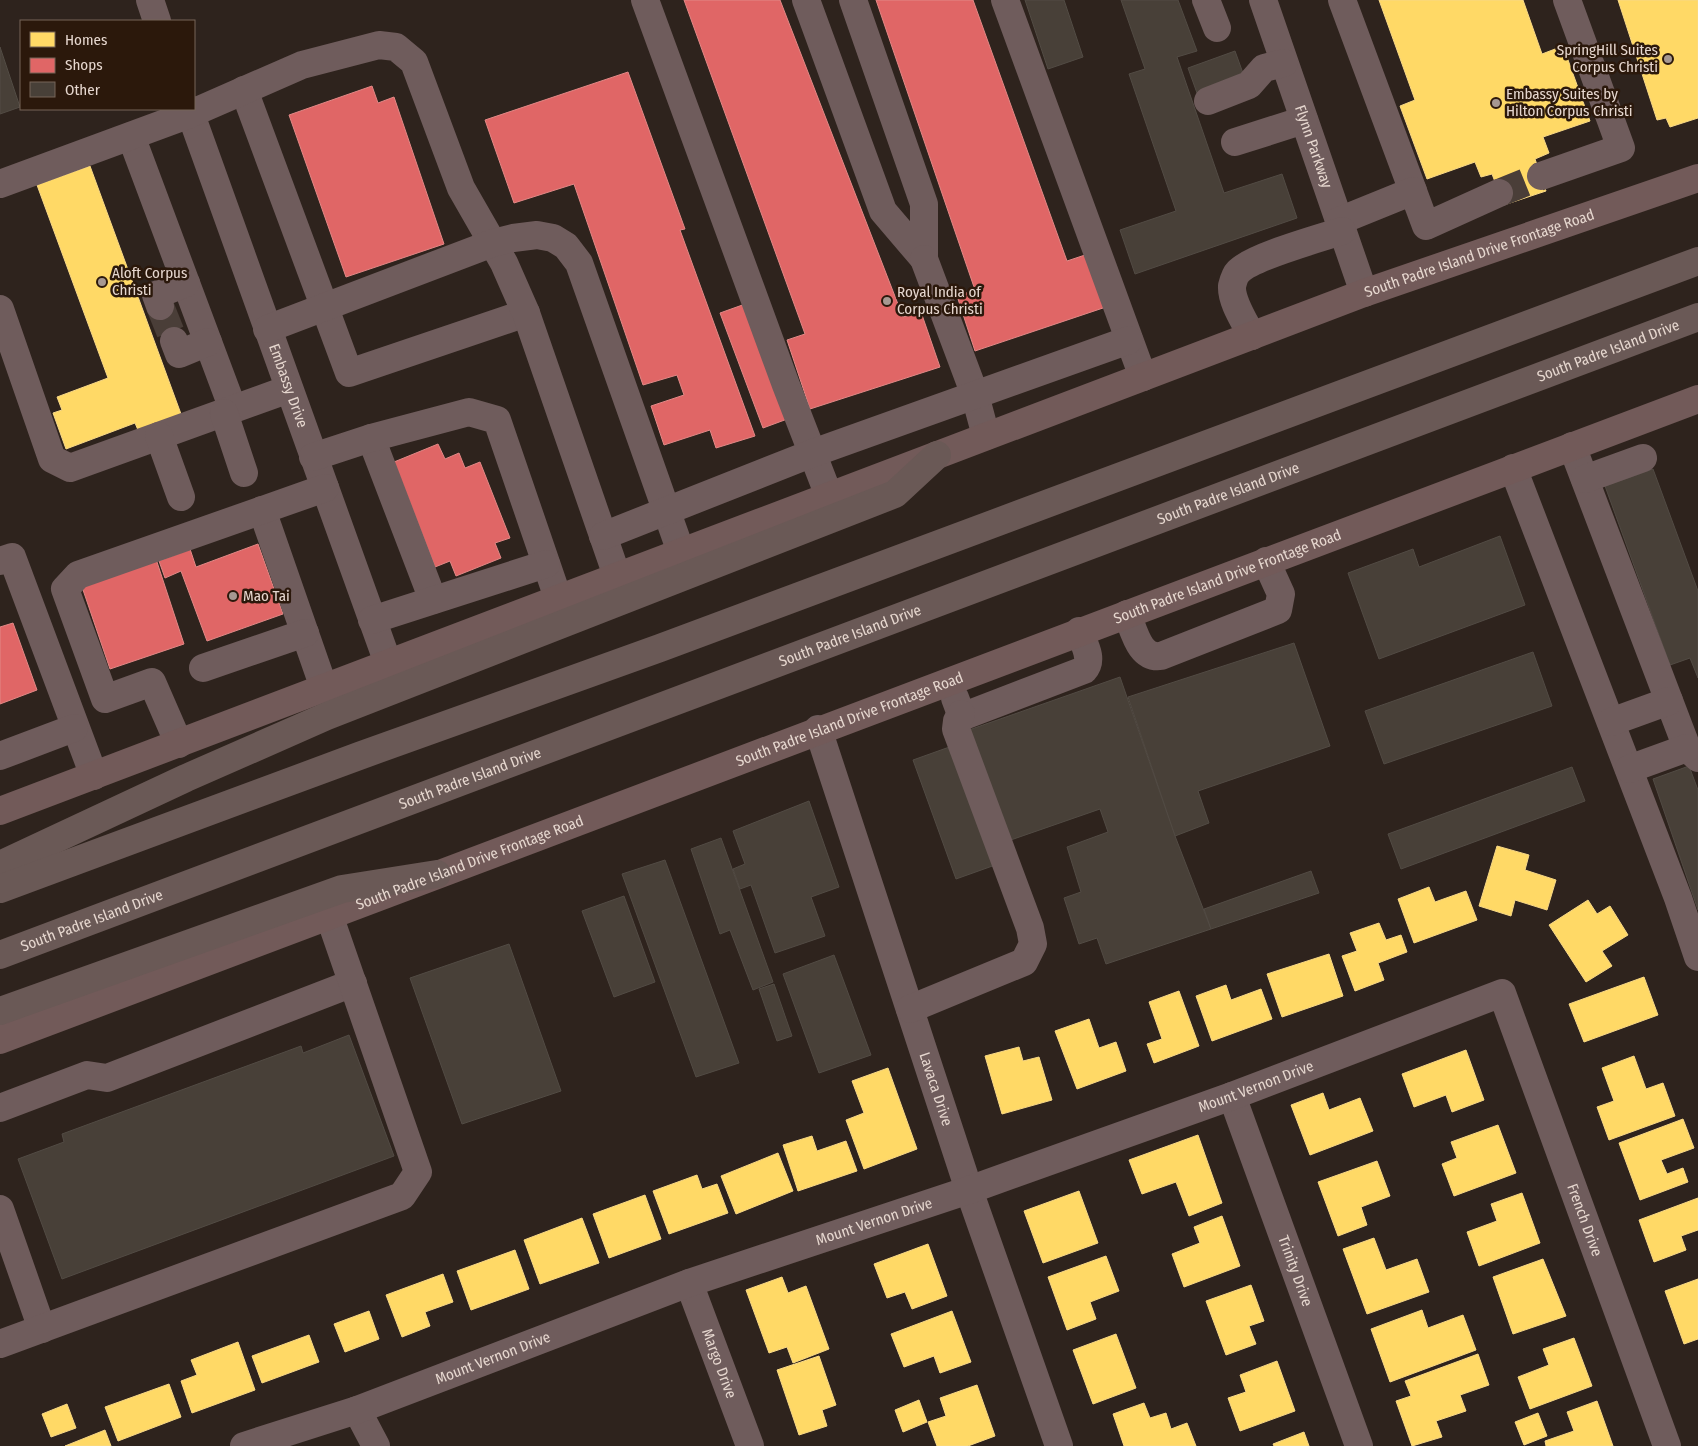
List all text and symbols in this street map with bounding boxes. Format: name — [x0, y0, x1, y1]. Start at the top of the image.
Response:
legend — [20, 20, 195, 110]
text: Homes — [65, 31, 107, 49]
place label: SpringHill Suites Corpus Christi — [1557, 41, 1658, 76]
marker: SpringHill Suites Corpus Christi — [1662, 53, 1674, 65]
text: Shops — [65, 56, 103, 74]
text: Other — [65, 81, 101, 99]
place label: Embassy Suites by Hilton Corpus Christi — [1506, 85, 1633, 120]
marker: Embassy Suites by Hilton Corpus Christi — [1490, 97, 1502, 109]
street label: Flynn Parkway — [1291, 103, 1336, 191]
street label: South Padre Island Drive Frontage Road — [1362, 205, 1597, 301]
place label: Aloft Corpus Christi — [112, 264, 187, 299]
marker: Aloft Corpus Christi — [96, 276, 108, 288]
place label: Royal India of Corpus Christi — [897, 283, 983, 318]
marker: Royal India of Corpus Christi — [881, 295, 893, 307]
street label: South Padre Island Drive — [1535, 316, 1682, 386]
street label: Embassy Drive — [265, 341, 312, 430]
street label: South Padre Island Drive — [1154, 459, 1302, 528]
street label: South Padre Island Drive Frontage Road — [1111, 526, 1344, 628]
place label: Mao Tai — [243, 587, 290, 605]
marker: Mao Tai — [227, 590, 239, 602]
street label: South Padre Island Drive — [776, 601, 924, 671]
street label: South Padre Island Drive Frontage Road — [733, 668, 966, 770]
street label: South Padre Island Drive — [396, 744, 544, 813]
street label: South Padre Island Drive Frontage Road — [353, 812, 586, 914]
street label: South Padre Island Drive — [18, 886, 165, 955]
street label: Lavaca Drive — [916, 1050, 956, 1128]
street label: Mount Vernon Drive — [1196, 1057, 1316, 1116]
street label: French Drive — [1563, 1181, 1606, 1259]
street label: Mount Vernon Drive — [813, 1194, 935, 1249]
street label: Trinity Drive — [1274, 1233, 1317, 1309]
street label: Margo Drive — [698, 1326, 740, 1401]
street label: Mount Vernon Drive — [433, 1328, 553, 1388]

